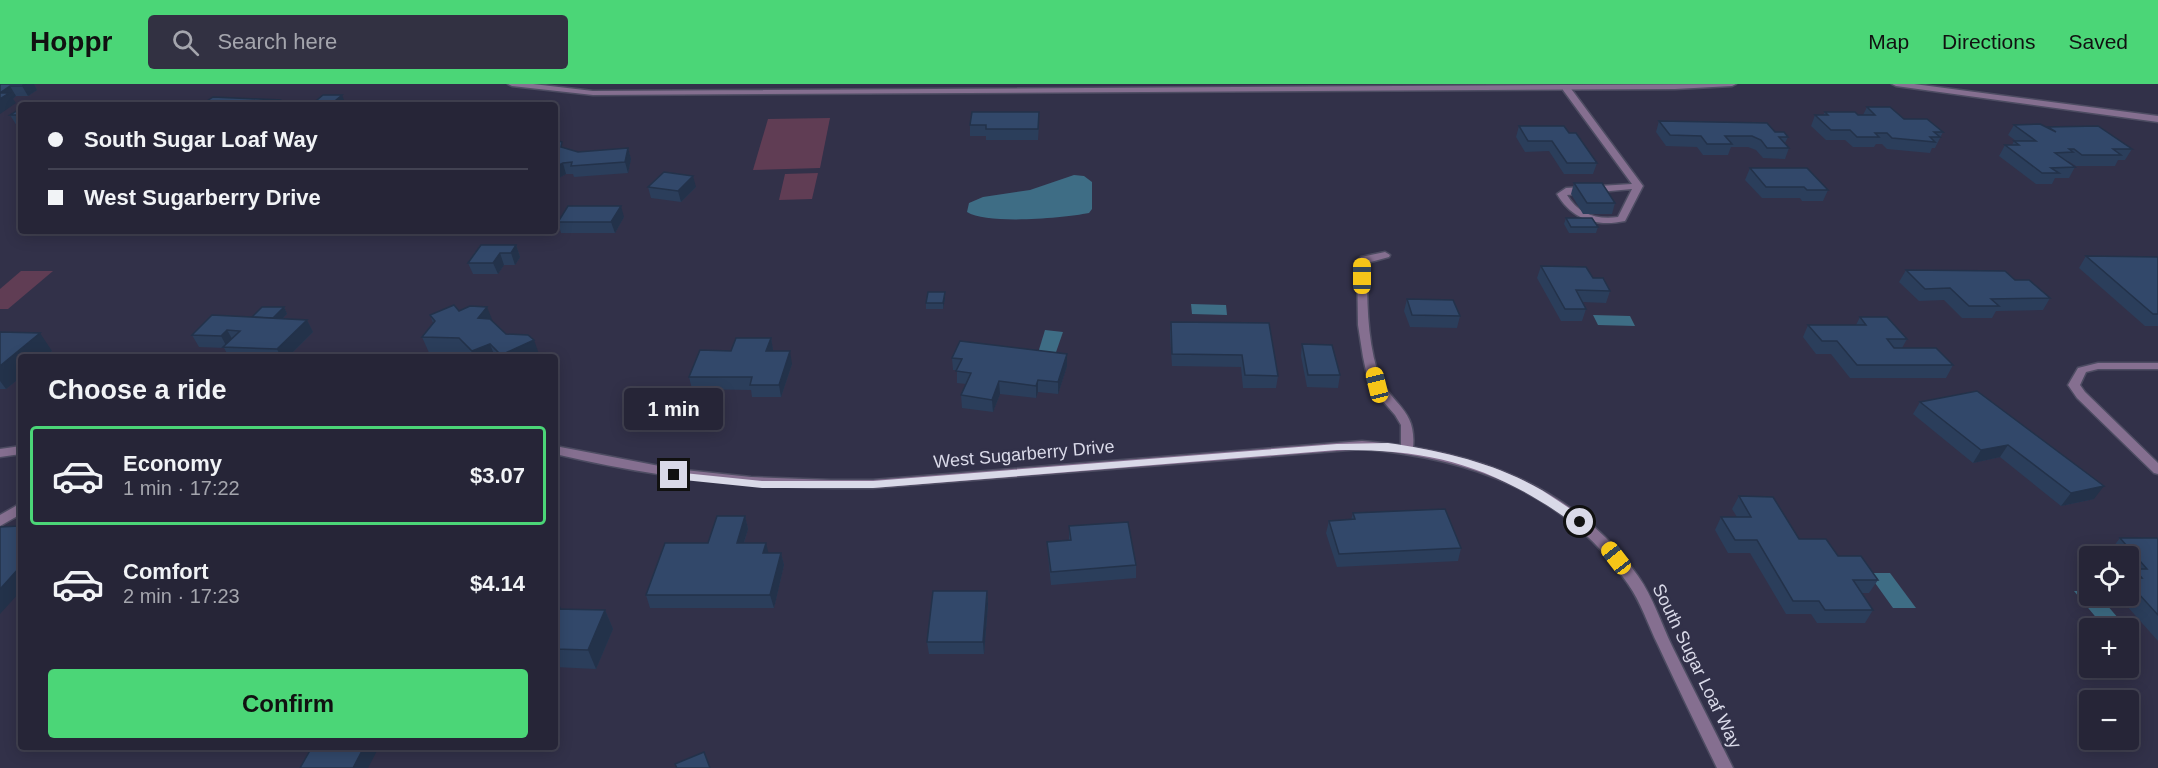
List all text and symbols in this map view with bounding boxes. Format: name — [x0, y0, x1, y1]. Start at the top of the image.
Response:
search box — [148, 15, 568, 69]
text: Hoppr — [30, 26, 112, 57]
icon: search — [169, 26, 202, 59]
text: Search here — [217, 29, 337, 54]
text: Map — [1868, 30, 1909, 53]
text: Directions — [1942, 30, 2035, 53]
text: Saved — [2068, 30, 2128, 53]
text: South Sugar Loaf Way — [84, 127, 318, 152]
text: West Sugarberry Drive — [84, 185, 321, 210]
car — [1353, 258, 1371, 294]
car — [1364, 365, 1390, 405]
text: Choose a ride — [48, 375, 227, 405]
callout: 1 min — [624, 388, 724, 430]
text: 1 min — [647, 398, 700, 420]
street label: West Sugarberry Drive — [933, 436, 1115, 472]
icon: car — [51, 449, 105, 503]
text: Economy — [123, 451, 222, 476]
route end — [660, 461, 687, 488]
text: $3.07 — [470, 463, 525, 488]
text: 1 min · 17:22 — [123, 477, 240, 499]
route start — [1566, 508, 1593, 535]
car — [1598, 538, 1634, 578]
map controls — [2079, 546, 2139, 750]
button: locate — [2079, 546, 2139, 606]
icon: car — [51, 557, 105, 611]
text: Comfort — [123, 559, 209, 584]
text: $4.14 — [470, 571, 525, 596]
street label: South Sugar Loaf Way — [1648, 581, 1746, 751]
text: 2 min · 17:23 — [123, 585, 240, 607]
button: + — [2079, 618, 2139, 678]
button: Confirm — [48, 669, 528, 738]
button: − — [2079, 690, 2139, 750]

